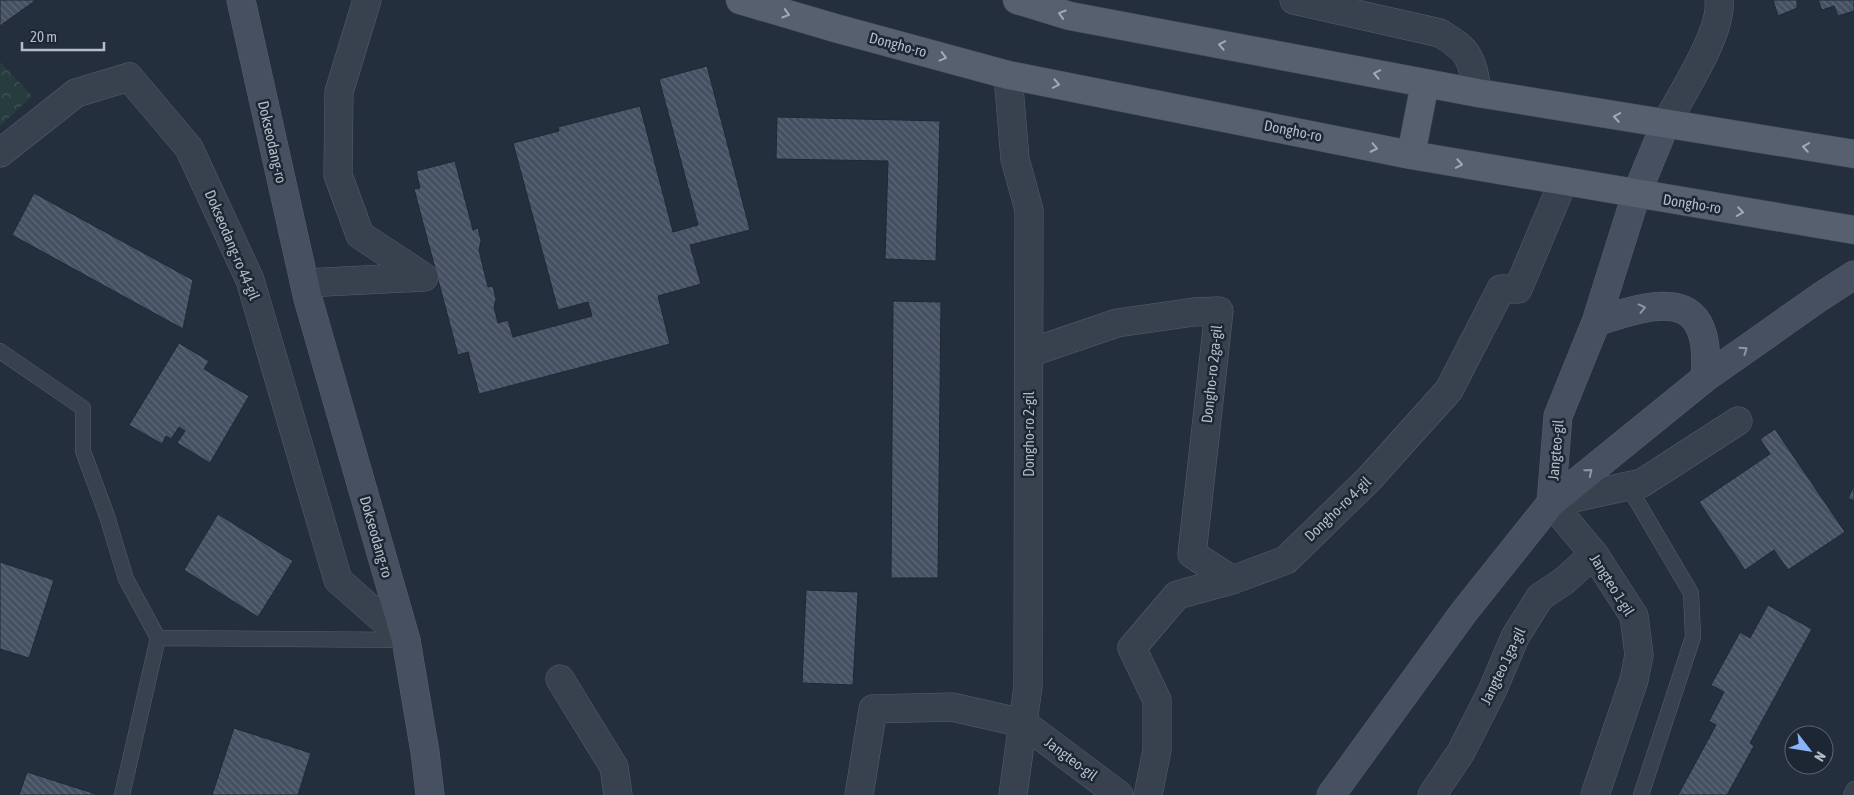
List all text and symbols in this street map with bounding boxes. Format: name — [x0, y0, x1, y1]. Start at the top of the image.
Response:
one-way arrow — [782, 8, 790, 18]
one-way arrow — [1059, 9, 1067, 19]
scale bar — [22, 20, 105, 52]
text: 20 m — [30, 28, 57, 45]
street label: Dongho-ro — [868, 29, 929, 60]
one-way arrow — [1217, 40, 1226, 51]
one-way arrow — [939, 51, 947, 62]
one-way arrow — [1373, 70, 1382, 80]
one-way arrow — [1051, 78, 1060, 89]
street label: Dokseodang-ro — [255, 99, 290, 185]
one-way arrow — [1612, 112, 1621, 122]
street label: Dongho-ro — [1263, 117, 1324, 144]
one-way arrow — [1370, 142, 1379, 152]
one-way arrow — [1801, 143, 1810, 153]
one-way arrow — [1454, 158, 1463, 168]
street label: Dokseodang-ro 44-gil — [202, 187, 263, 302]
street label: Dongho-ro — [1662, 191, 1722, 216]
one-way arrow — [1735, 206, 1744, 216]
one-way arrow — [1638, 303, 1647, 314]
street label: Dongho-ro 2ga-gil — [1198, 324, 1225, 424]
one-way arrow — [1738, 347, 1748, 356]
street label: Dongho-ro 2-gil — [1020, 391, 1037, 477]
street label: Jangteo-gil — [1544, 419, 1567, 481]
one-way arrow — [1583, 470, 1592, 478]
street label: Dongho-ro 4-gil — [1301, 473, 1374, 544]
street label: Dokseodang-ro — [357, 494, 396, 580]
street label: Jangteo 1-gil — [1587, 551, 1638, 619]
street label: Jangteo 1ga-gil — [1477, 625, 1528, 707]
north arrow — [1784, 725, 1834, 775]
street label: Jangteo-gil — [1042, 733, 1101, 784]
text: N — [1811, 749, 1829, 764]

